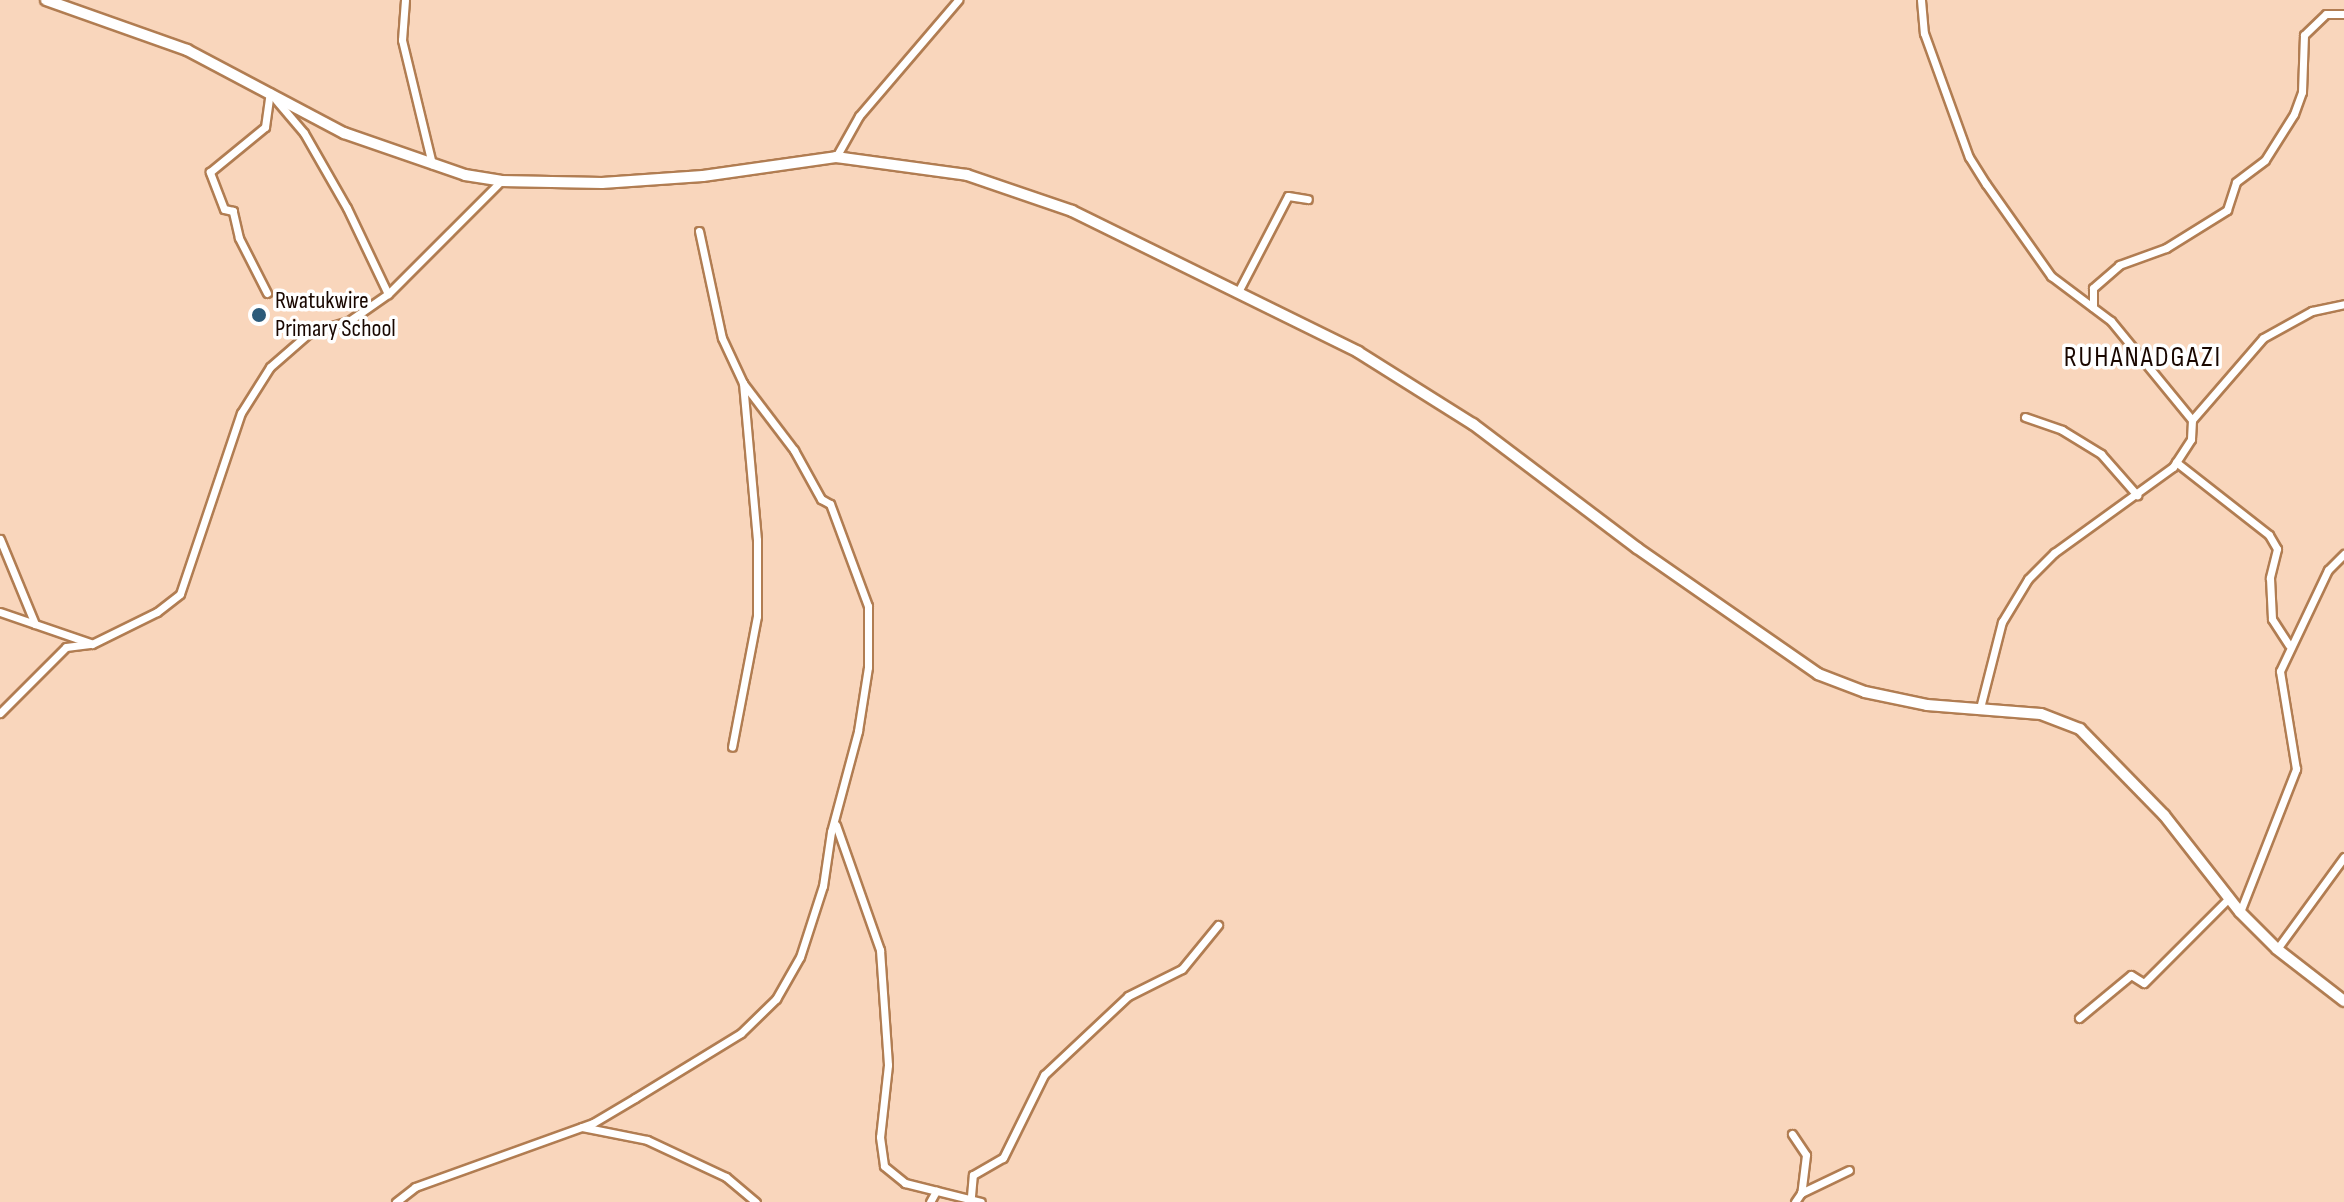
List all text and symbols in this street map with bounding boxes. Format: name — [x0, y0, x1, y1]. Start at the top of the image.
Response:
place label: Rwatukwire Primary School — [275, 287, 396, 343]
marker: Rwatukwire Primary School — [250, 306, 268, 324]
district label: RUHANADGAZI — [2064, 341, 2222, 375]

